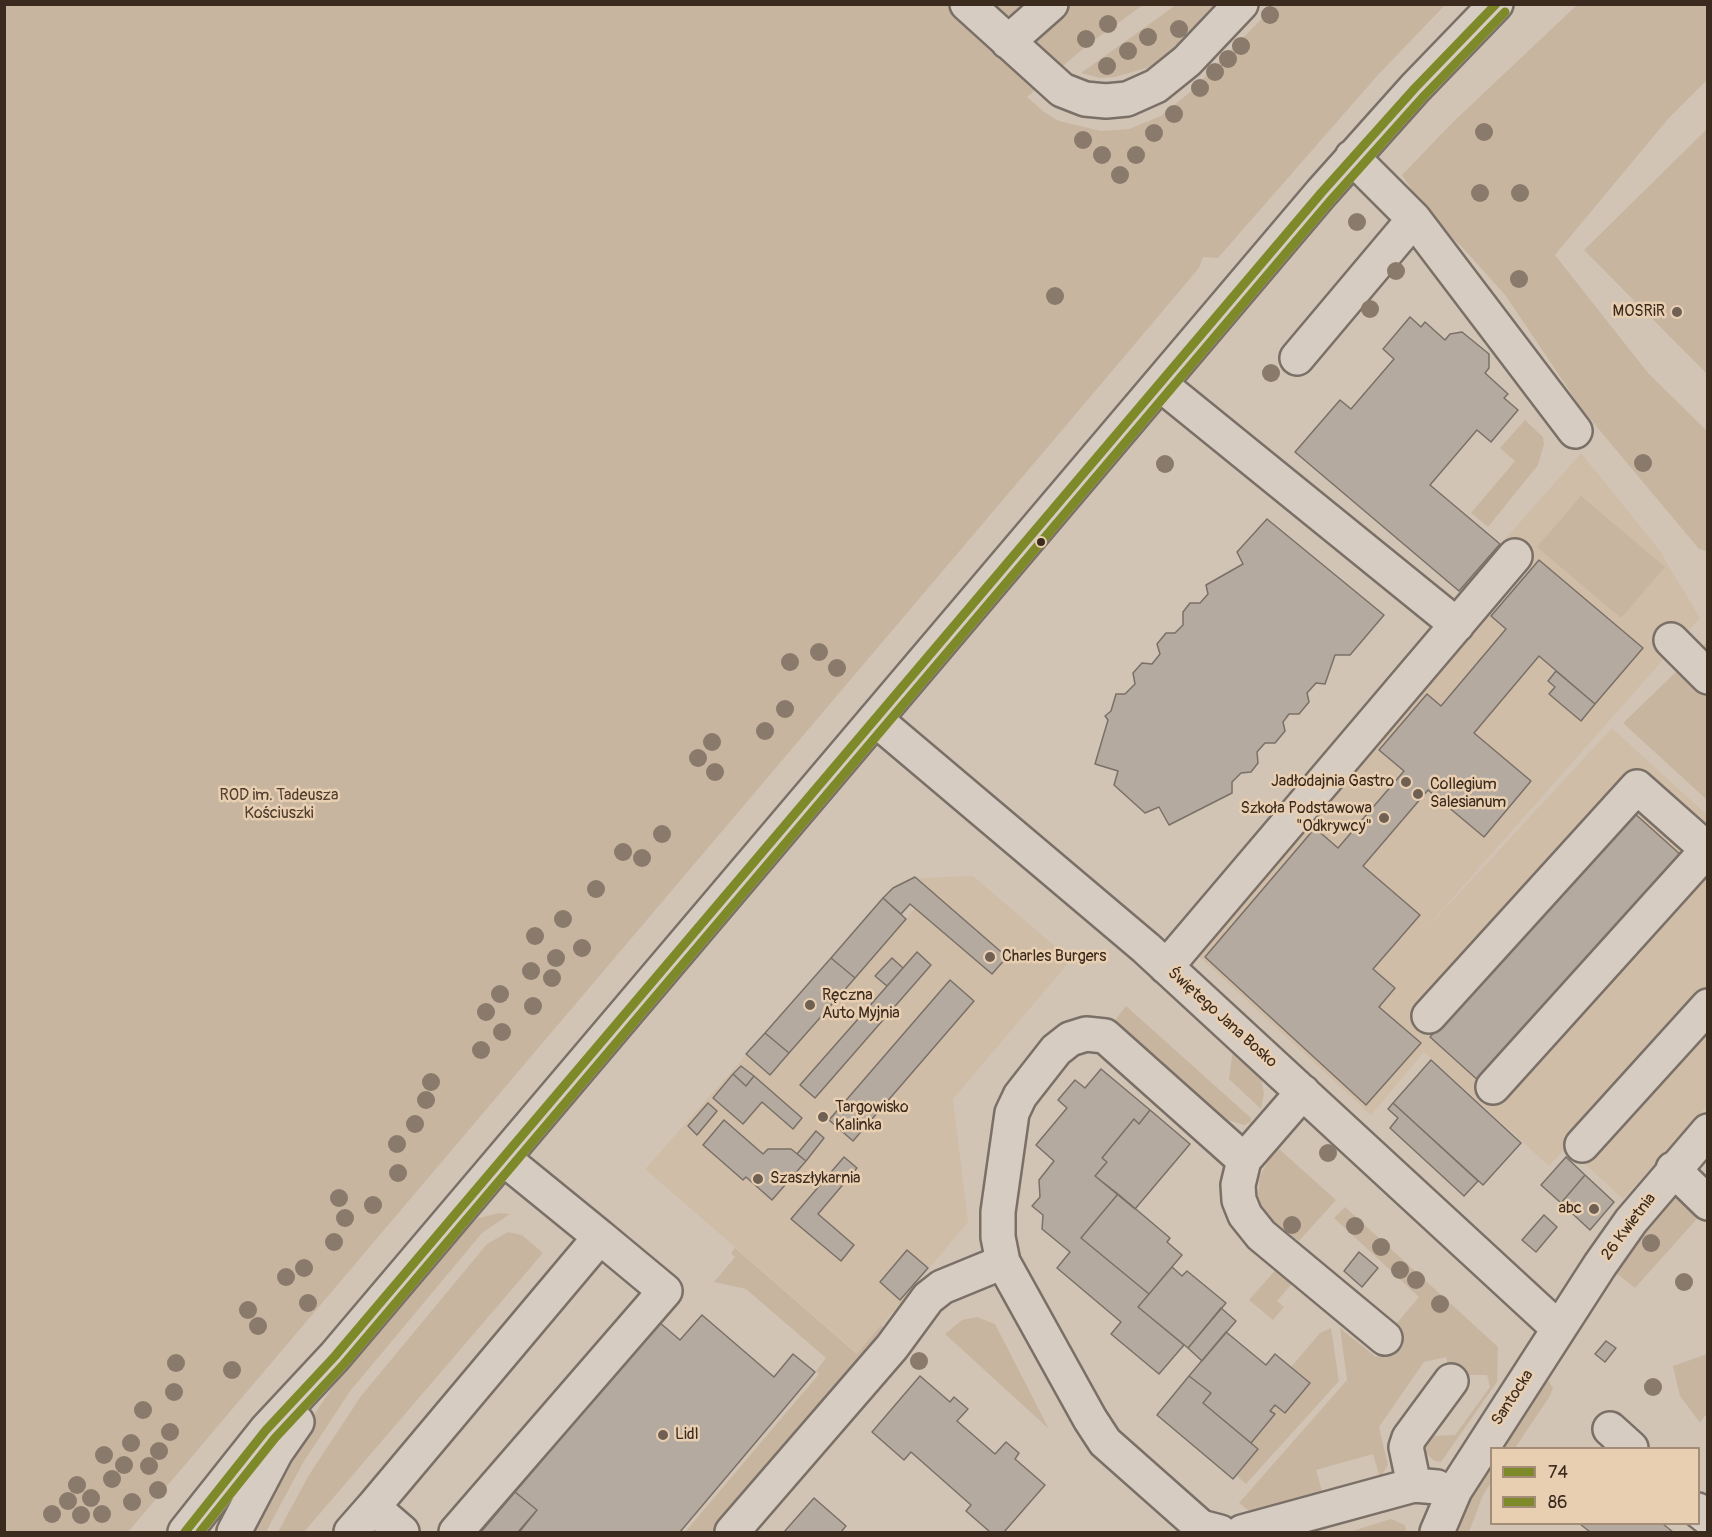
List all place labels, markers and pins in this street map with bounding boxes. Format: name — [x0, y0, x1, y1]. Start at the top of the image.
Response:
place label: MOSRiR — [1613, 302, 1665, 322]
marker: MOSRiR — [1670, 305, 1684, 319]
unlabelled marker — [1035, 536, 1047, 548]
place label: Jadłodajnia Gastro — [1271, 772, 1394, 792]
marker: Jadłodajnia Gastro — [1399, 775, 1413, 789]
place label: Collegium Salesianum — [1430, 775, 1506, 813]
marker: Collegium Salesianum — [1411, 787, 1425, 801]
place label: Szkoła Podstawowa "Odkrywcy" — [1240, 799, 1372, 837]
marker: Szkoła Podstawowa "Odkrywcy" — [1377, 811, 1391, 825]
place label: Charles Burgers — [1002, 947, 1106, 967]
marker: Charles Burgers — [983, 950, 997, 964]
place label: Ręczna Auto Myjnia — [822, 986, 900, 1024]
marker: Ręczna Auto Myjnia — [803, 998, 817, 1012]
place label: Targowisko Kalinka — [835, 1098, 909, 1136]
marker: Targowisko Kalinka — [816, 1110, 830, 1124]
place label: Szaszłykarnia — [770, 1169, 861, 1189]
marker: Szaszłykarnia — [751, 1172, 765, 1186]
place label: abc — [1559, 1199, 1582, 1219]
marker: abc — [1587, 1202, 1601, 1216]
place label: Lidl — [675, 1425, 699, 1445]
marker: Lidl — [656, 1428, 670, 1442]

